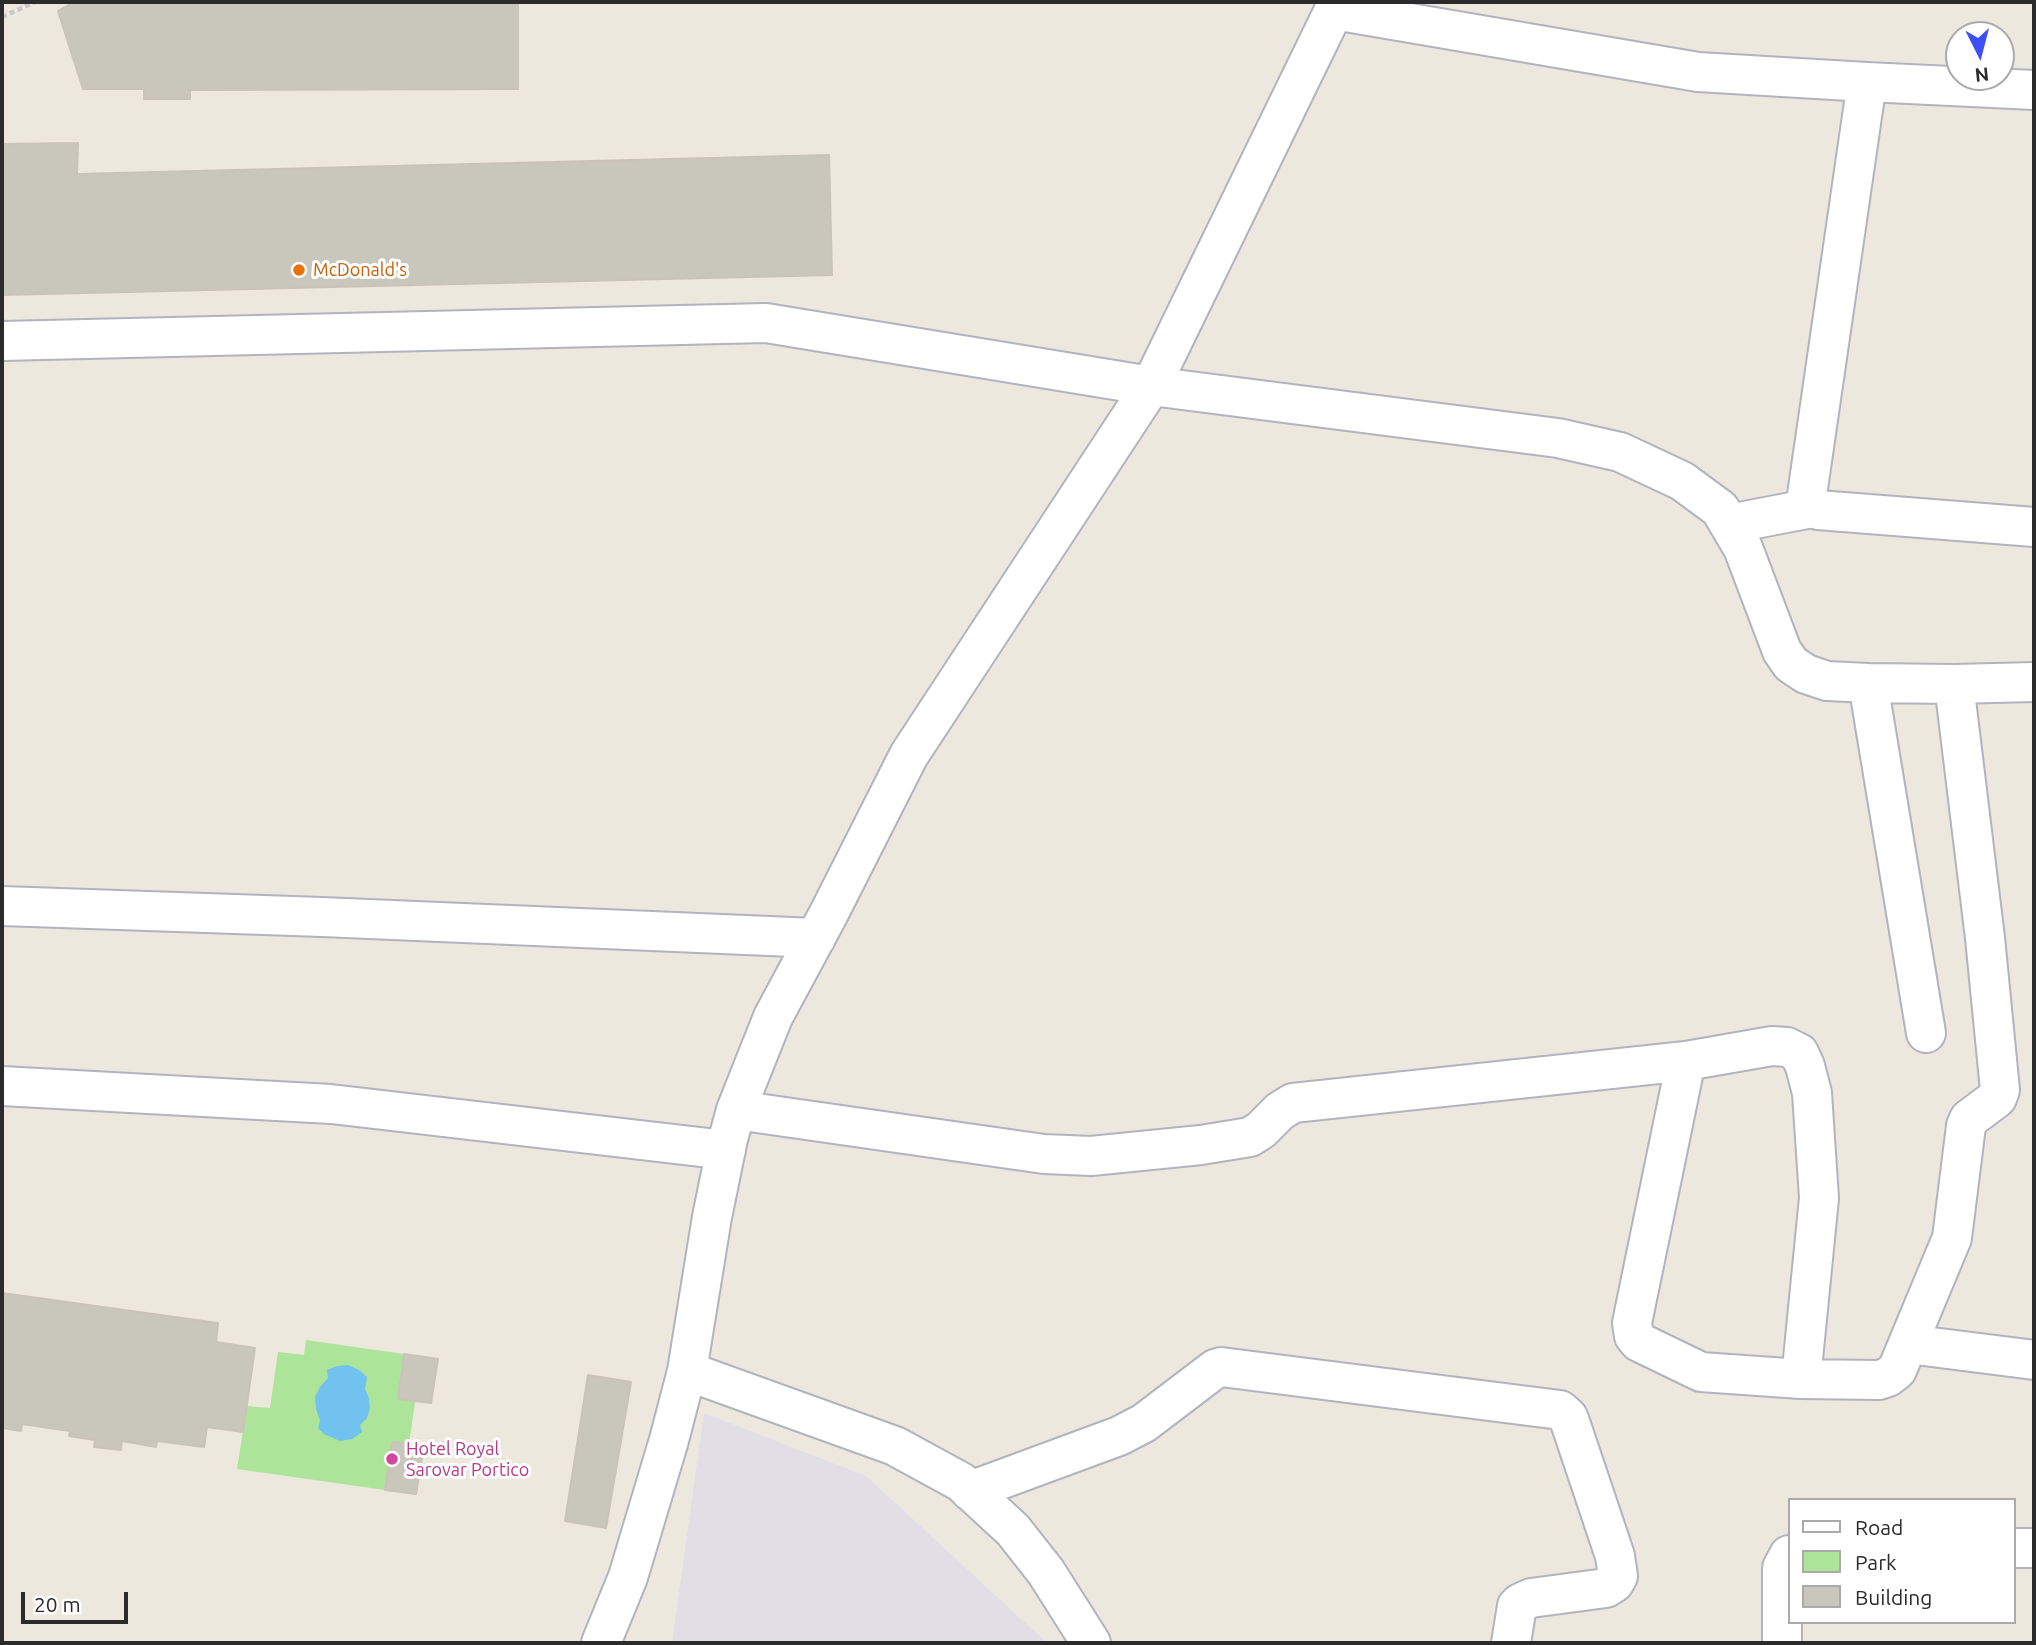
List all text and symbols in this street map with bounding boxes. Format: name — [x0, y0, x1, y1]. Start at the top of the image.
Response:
north arrow — [1945, 21, 2015, 91]
text: N — [1974, 63, 1990, 87]
place label: McDonald's — [313, 259, 407, 281]
marker: McDonald's — [291, 262, 307, 278]
place label: Hotel Royal Sarovar Portico — [406, 1438, 529, 1480]
marker: Hotel Royal Sarovar Portico — [384, 1451, 400, 1467]
legend — [1787, 1498, 2015, 1624]
text: Road — [1855, 1515, 1903, 1539]
text: Park — [1855, 1550, 1897, 1574]
scale bar — [24, 1578, 131, 1622]
text: Building — [1855, 1585, 1932, 1609]
text: 20 m — [34, 1592, 81, 1616]

